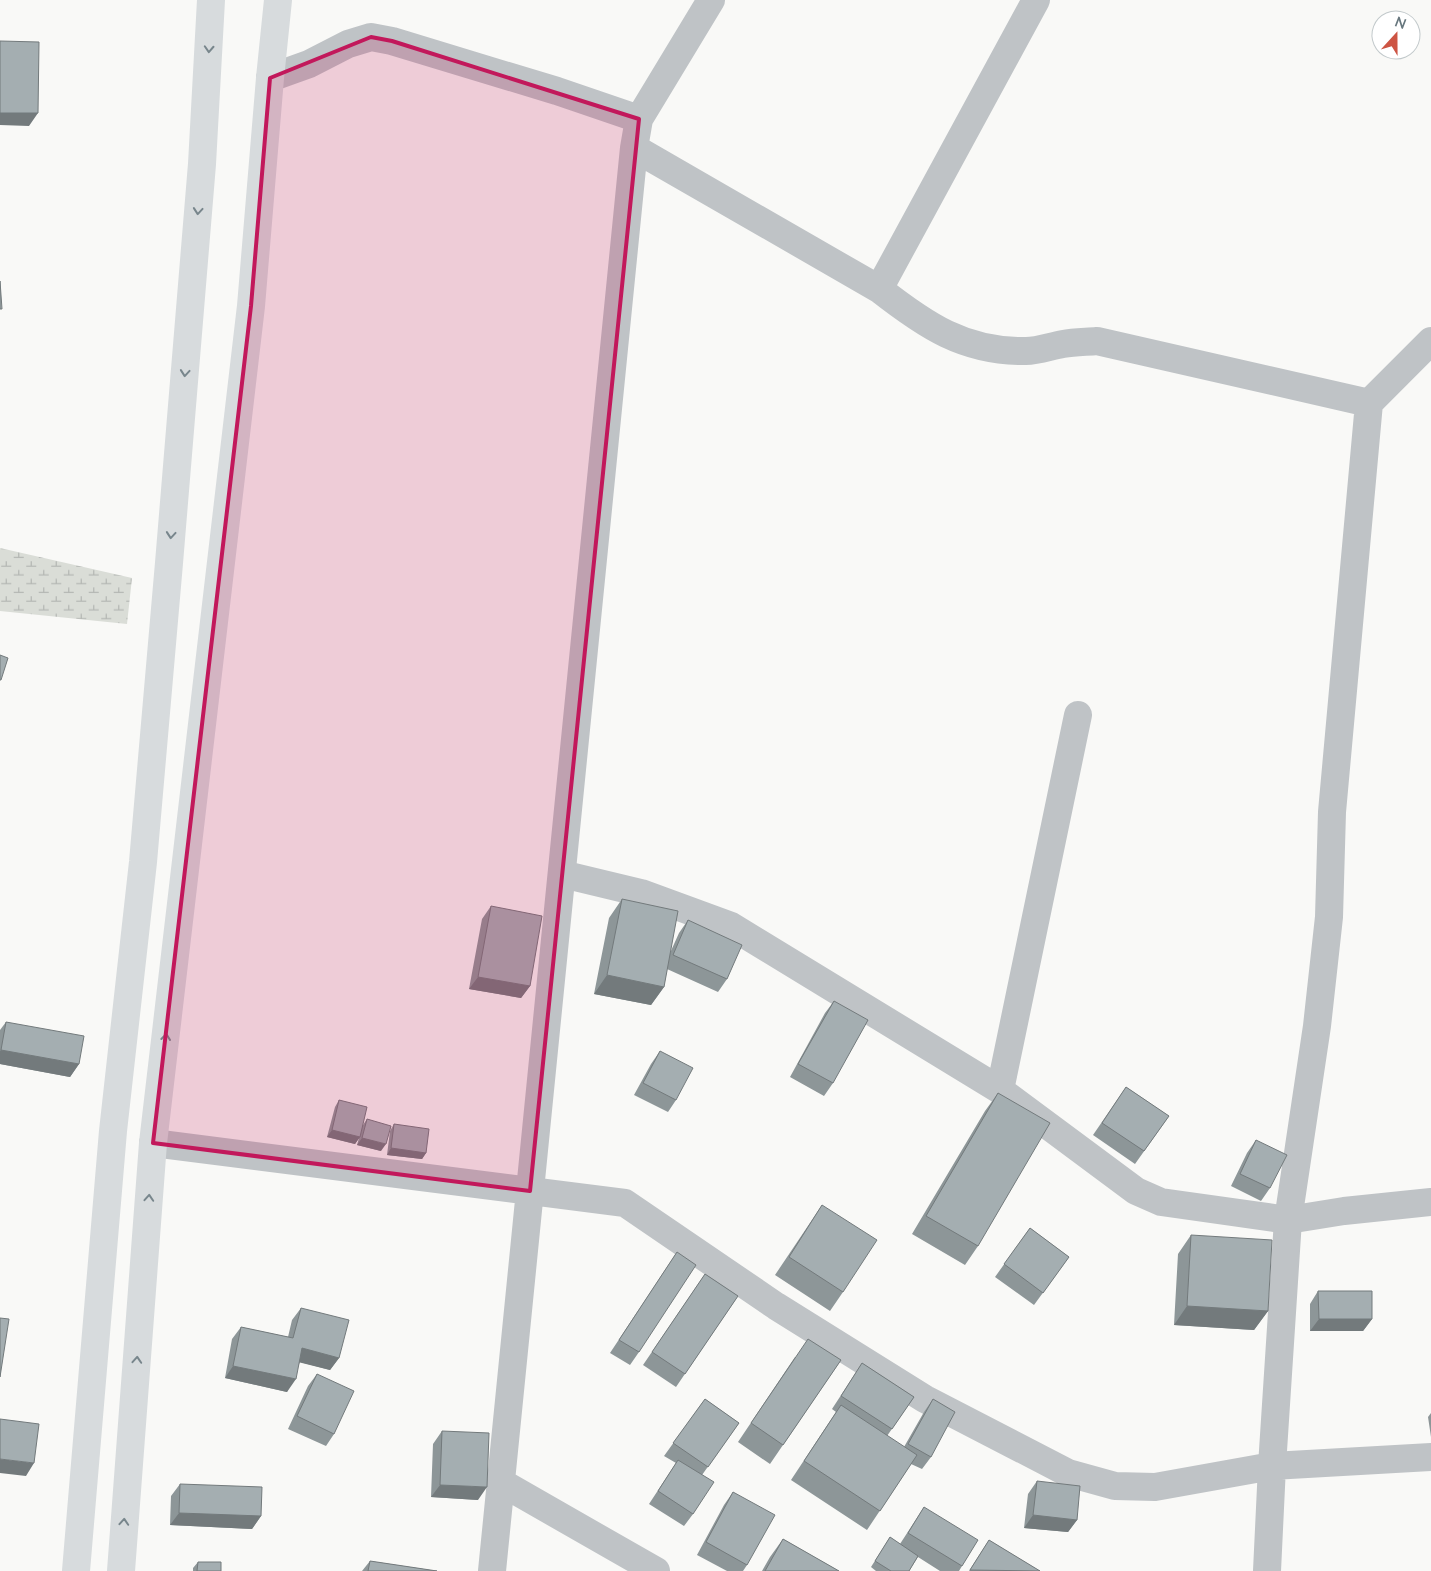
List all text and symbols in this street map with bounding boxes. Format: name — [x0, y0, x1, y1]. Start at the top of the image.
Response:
north arrow — [1371, 10, 1421, 60]
text: N — [1393, 13, 1409, 32]
one-way arrow — [203, 45, 214, 53]
one-way arrow — [193, 207, 204, 215]
one-way arrow — [179, 369, 190, 377]
one-way arrow — [166, 531, 177, 539]
one-way arrow — [160, 1032, 171, 1040]
one-way arrow — [144, 1194, 155, 1202]
one-way arrow — [131, 1356, 142, 1364]
one-way arrow — [119, 1518, 130, 1526]

